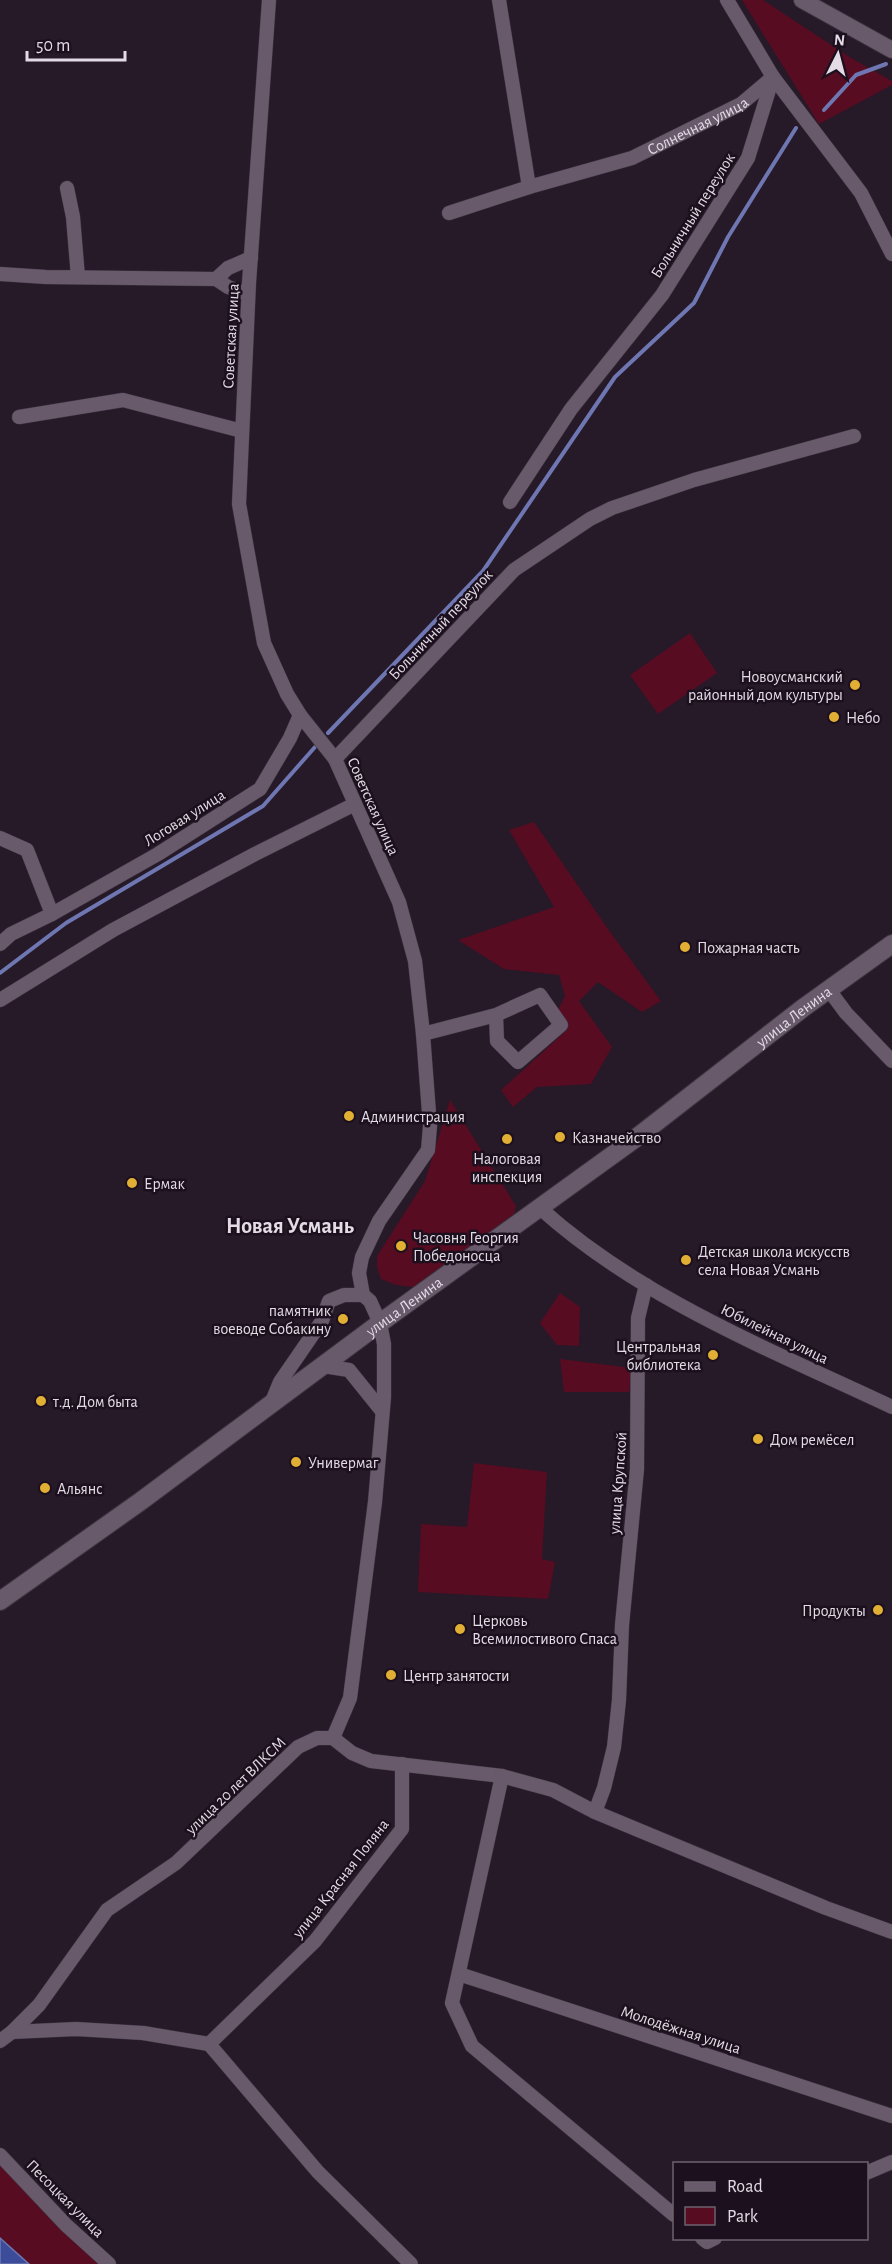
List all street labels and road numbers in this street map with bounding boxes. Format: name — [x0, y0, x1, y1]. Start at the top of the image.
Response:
street label: Солнечная улица — [645, 94, 752, 158]
street label: Больничный переулок — [648, 150, 739, 281]
street label: Советская улица — [220, 283, 243, 389]
street label: Больничный переулок — [386, 566, 497, 684]
street label: Советская улица — [343, 755, 402, 858]
street label: Логовая улица — [141, 787, 228, 850]
street label: улица Ленина — [753, 983, 835, 1052]
street label: улица Ленина — [362, 1274, 445, 1341]
street label: Юбилейная улица — [718, 1301, 831, 1368]
street label: улица Крупской — [606, 1431, 631, 1536]
street label: улица 20 лет ВЛКСМ — [182, 1734, 289, 1839]
street label: улица Красная Поляна — [289, 1816, 393, 1942]
street label: Молодёжная улица — [618, 2003, 743, 2058]
street label: Песоцкая улица — [23, 2157, 107, 2241]

